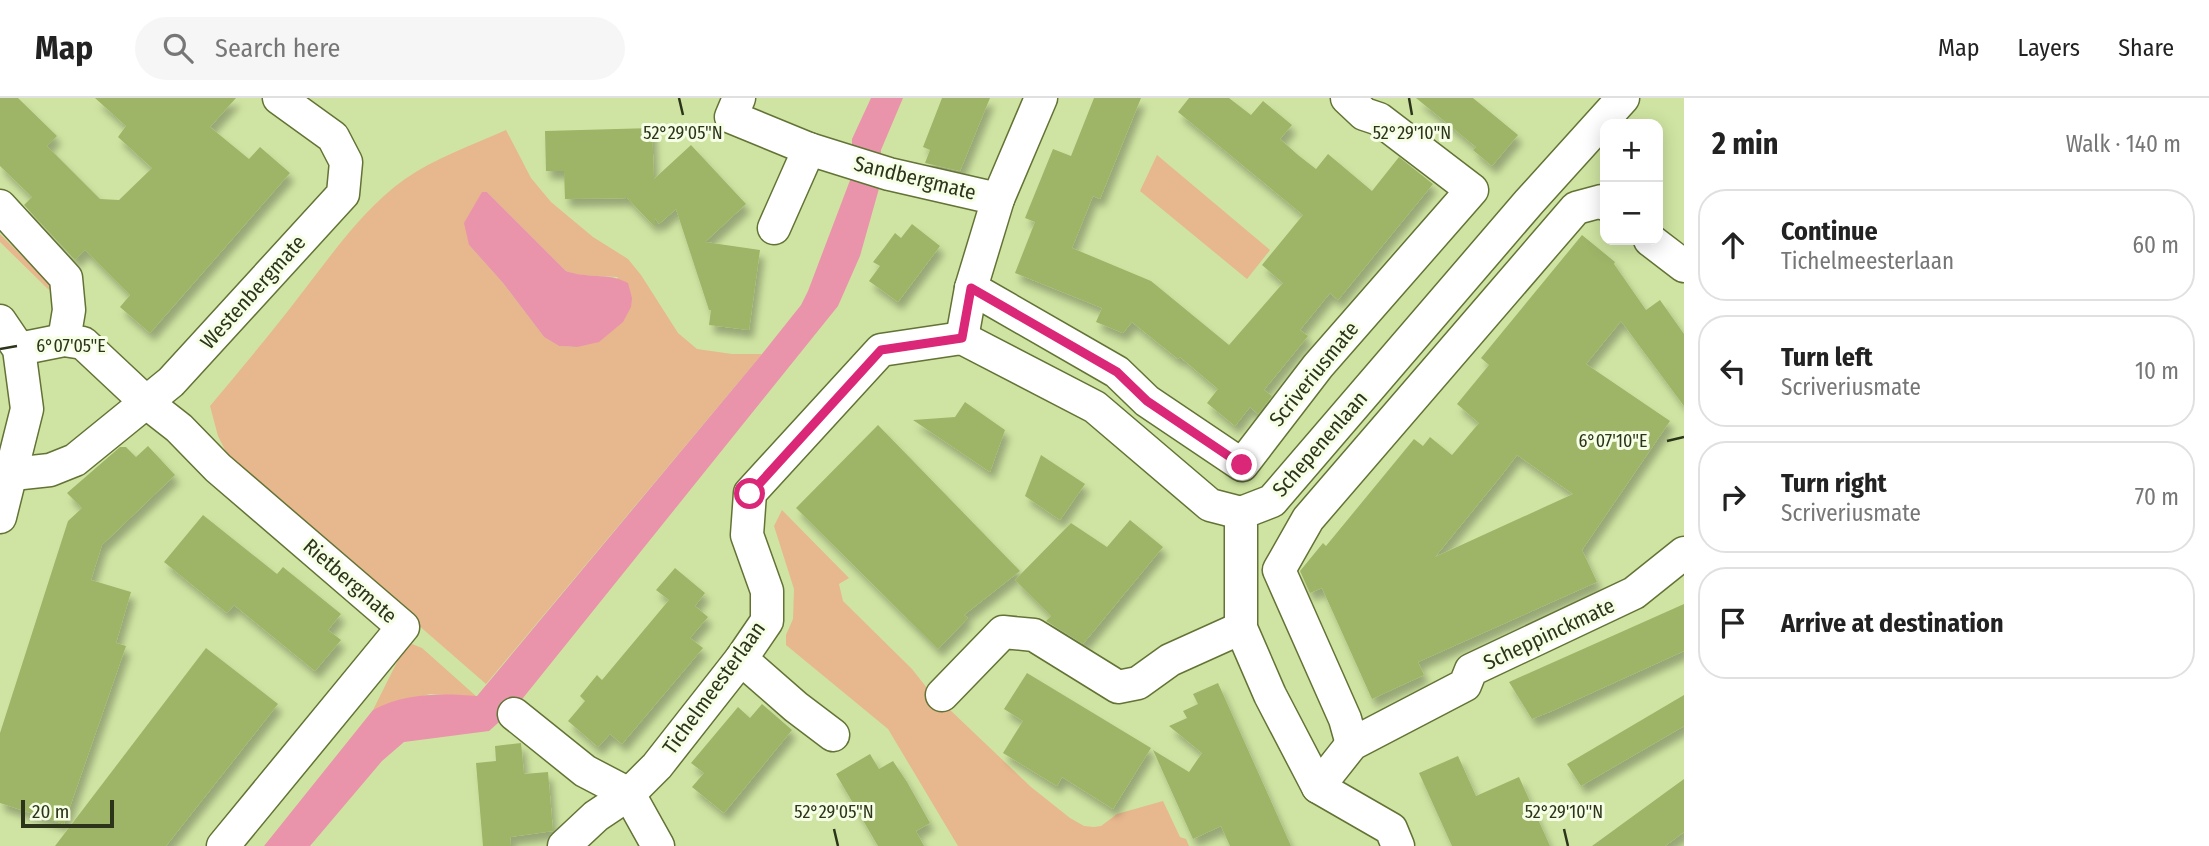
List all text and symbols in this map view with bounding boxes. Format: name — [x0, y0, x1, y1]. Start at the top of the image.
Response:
search box — [135, 17, 625, 80]
text: Map — [35, 28, 93, 68]
icon: search — [159, 29, 197, 67]
text: Search here — [215, 33, 340, 64]
text: Map — [1938, 34, 1980, 62]
text: Layers — [2018, 34, 2080, 62]
text: Share — [2118, 34, 2174, 62]
map controls — [1600, 119, 1663, 245]
button: + — [1600, 119, 1663, 182]
text: 52°29'05"N — [643, 122, 723, 144]
text: 52°29'10"N — [1373, 122, 1451, 144]
text: 2 min — [1712, 126, 1779, 162]
text: Walk · 140 m — [2066, 130, 2181, 158]
street label: Sandbergmate — [851, 150, 979, 206]
button: − — [1600, 182, 1663, 245]
text: Continue — [1781, 216, 1878, 247]
icon: ahead — [1714, 226, 1752, 264]
street label: Westenbergmate — [195, 230, 311, 354]
text: 60 m — [2133, 231, 2179, 259]
text: Tichelmeesterlaan — [1781, 247, 1954, 275]
street label: Scriveriusmate — [1264, 316, 1364, 432]
text: 6°07'05"E — [36, 335, 106, 357]
text: Turn left — [1781, 342, 1873, 373]
icon: left — [1714, 352, 1752, 390]
text: 10 m — [2135, 357, 2179, 385]
text: Scriveriusmate — [1781, 373, 1921, 401]
street label: Schepenenlaan — [1267, 386, 1373, 502]
text: 6°07'10"E — [1579, 430, 1647, 452]
route end — [1226, 449, 1257, 480]
text: Turn right — [1781, 468, 1887, 499]
route start — [734, 478, 765, 509]
icon: right — [1714, 478, 1752, 516]
text: 70 m — [2135, 483, 2179, 511]
text: Scriveriusmate — [1781, 499, 1921, 527]
street label: Rietbergmate — [298, 533, 402, 629]
street label: Scheppinckmate — [1479, 592, 1619, 676]
icon: arrive — [1714, 604, 1752, 642]
text: Arrive at destination — [1781, 608, 2004, 639]
street label: Tichelmeesterlaan — [657, 616, 771, 760]
scale bar — [21, 797, 114, 829]
text: 20 m — [32, 800, 69, 823]
text: 52°29'05"N — [794, 801, 874, 823]
text: 52°29'10"N — [1525, 801, 1603, 823]

